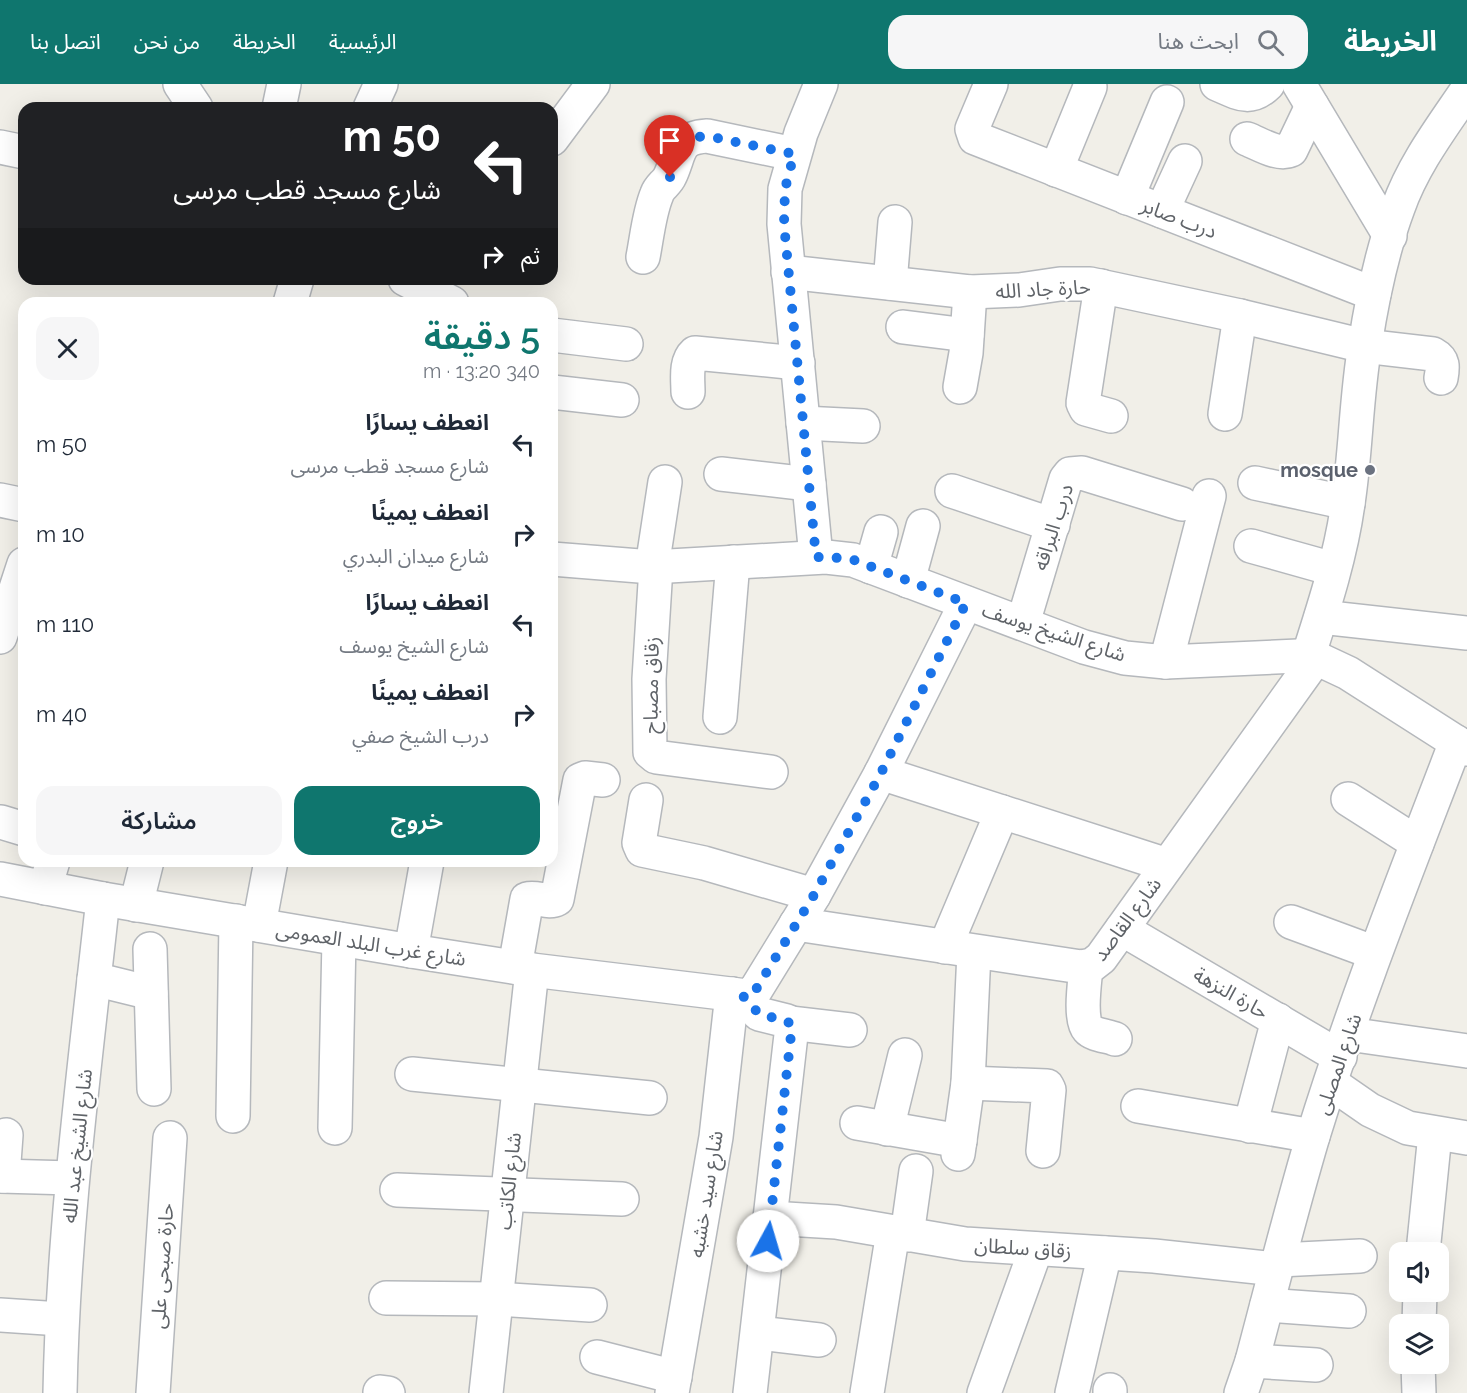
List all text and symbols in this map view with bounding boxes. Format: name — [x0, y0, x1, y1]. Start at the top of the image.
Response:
search box — [888, 15, 1308, 69]
text: الخريطة — [1344, 25, 1437, 58]
icon: search — [1254, 26, 1287, 59]
text: ابحث هنا — [1158, 28, 1239, 54]
text: اتصل بنا — [30, 29, 101, 54]
text: من نحن — [134, 29, 200, 54]
text: الخريطة — [233, 29, 296, 54]
text: الرئيسية — [329, 29, 396, 54]
text: 50 m — [343, 112, 441, 161]
pin — [644, 115, 695, 177]
icon: arrive — [653, 124, 686, 157]
icon: left — [462, 126, 540, 204]
text: شارع مسجد قطب مرسى — [173, 174, 441, 205]
street label: درب صابر — [1137, 192, 1220, 243]
icon: right — [476, 240, 509, 273]
text: ثم — [521, 243, 540, 269]
street label: حارة جاد الله — [995, 275, 1091, 303]
text: 5 دقيقة — [424, 315, 540, 357]
button: close — [36, 317, 99, 380]
text: 340 m · 13:20 — [423, 359, 540, 383]
text: انعطف يسارًا — [366, 409, 489, 435]
icon: left — [507, 428, 540, 461]
text: 50 m — [36, 431, 87, 457]
text: شارع مسجد قطب مرسى — [291, 454, 489, 478]
place label: mosque — [1280, 458, 1358, 482]
marker: mosque — [1363, 463, 1377, 477]
street label: درب البراقه — [1028, 481, 1078, 573]
text: انعطف يمينًا — [371, 499, 489, 525]
icon: right — [507, 518, 540, 551]
text: 10 m — [36, 521, 85, 547]
text: شارع ميدان البدري — [343, 544, 489, 568]
text: انعطف يسارًا — [366, 589, 489, 615]
street label: شارع الشيخ يوسف — [978, 597, 1129, 669]
icon: left — [507, 608, 540, 641]
text: 110 m — [36, 611, 94, 637]
text: شارع الشيخ يوسف — [339, 634, 489, 658]
street label: زقاق مصباح — [638, 636, 667, 734]
text: انعطف يمينًا — [371, 679, 489, 705]
icon: right — [507, 698, 540, 731]
text: 40 m — [36, 701, 87, 727]
text: درب الشيخ صفي — [352, 724, 489, 748]
button: مشاركة — [36, 786, 282, 855]
button: خروج — [294, 786, 540, 855]
street label: شارع القاصد — [1088, 872, 1169, 967]
street label: شارع غرب البلد العمومى — [274, 917, 468, 974]
street label: حارة النزهة — [1189, 962, 1273, 1024]
street label: شارع المصلى — [1310, 1010, 1369, 1119]
street label: شارع الشيخ عبد الله — [57, 1068, 100, 1225]
street label: شارع سيد خشبه — [684, 1129, 731, 1260]
street label: شارع الكاتب — [492, 1131, 529, 1231]
street label: حارة صبحى على — [146, 1203, 178, 1329]
position arrow — [736, 1209, 800, 1273]
street label: زقاق سلطان — [974, 1233, 1072, 1263]
map controls — [1389, 1242, 1449, 1374]
button: sound — [1389, 1242, 1449, 1302]
button: layers — [1389, 1314, 1449, 1374]

